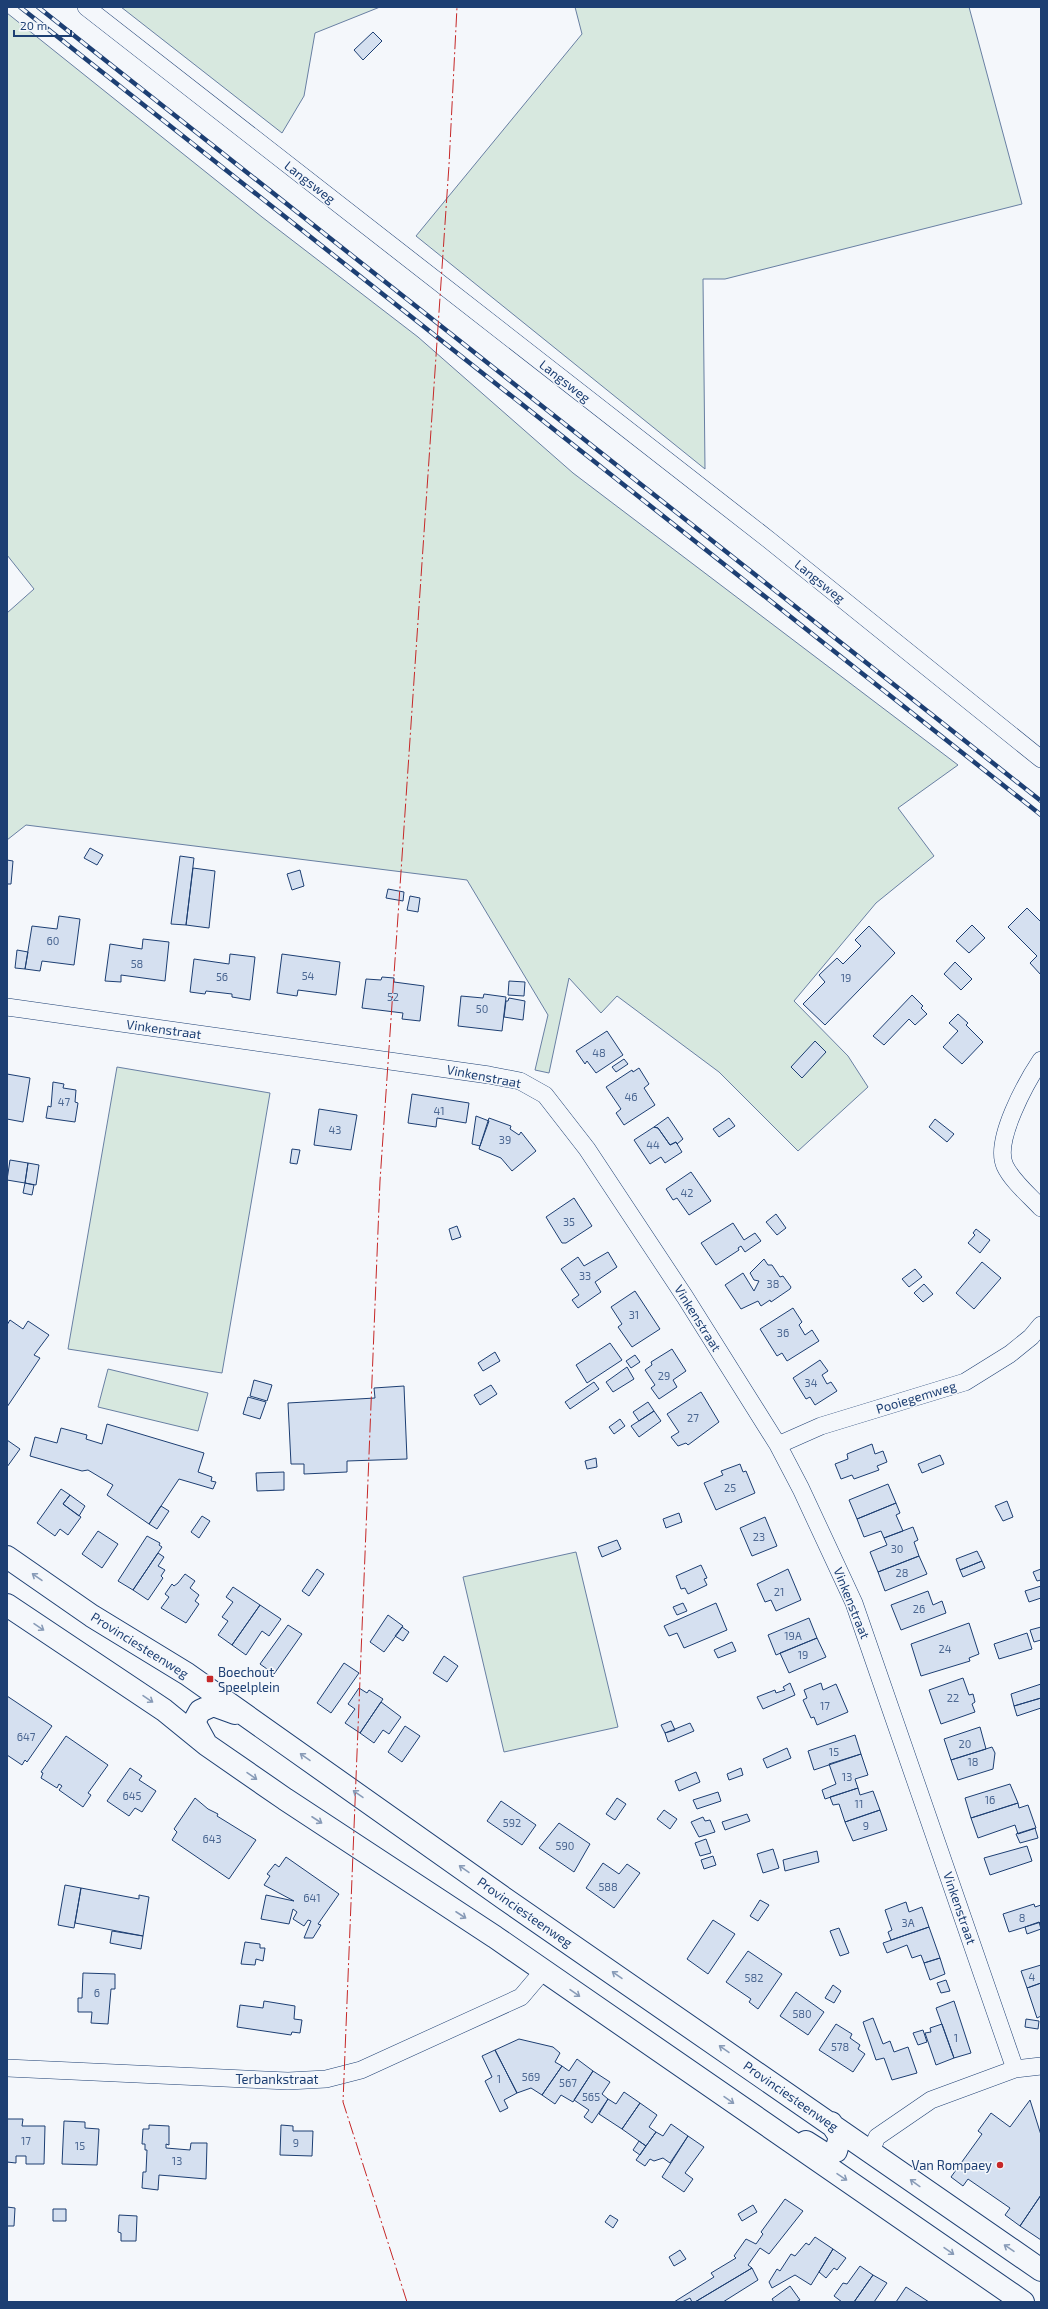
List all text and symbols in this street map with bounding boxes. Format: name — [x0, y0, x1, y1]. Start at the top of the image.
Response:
scale bar — [14, 12, 71, 38]
text: 20 m — [20, 18, 47, 32]
street label: Langsweg — [281, 157, 339, 207]
street label: Langsweg — [536, 356, 594, 406]
street label: Langsweg — [792, 556, 848, 606]
house number: 60 — [47, 934, 59, 947]
house number: 58 — [131, 957, 143, 970]
house number: 54 — [302, 969, 315, 982]
house number: 56 — [216, 970, 228, 983]
house number: 19 — [841, 971, 851, 984]
house number: 52 — [387, 990, 399, 1003]
house number: 50 — [476, 1002, 488, 1015]
street label: Vinkenstraat — [125, 1016, 203, 1042]
house number: 48 — [592, 1046, 606, 1059]
street label: Vinkenstraat — [445, 1061, 523, 1091]
house number: 46 — [624, 1090, 638, 1103]
house number: 47 — [58, 1095, 71, 1108]
house number: 41 — [433, 1104, 445, 1117]
house number: 43 — [329, 1123, 341, 1136]
house number: 39 — [499, 1133, 511, 1146]
house number: 44 — [646, 1138, 660, 1151]
house number: 42 — [681, 1186, 693, 1199]
house number: 35 — [563, 1215, 575, 1228]
house number: 33 — [579, 1269, 591, 1282]
house number: 38 — [767, 1277, 779, 1290]
street label: Vinkenstraat — [671, 1282, 725, 1354]
house number: 31 — [629, 1308, 639, 1321]
house number: 36 — [777, 1326, 789, 1339]
house number: 29 — [658, 1369, 670, 1382]
house number: 34 — [805, 1376, 818, 1389]
street label: Pooiegemweg — [874, 1377, 958, 1417]
house number: 27 — [687, 1411, 699, 1424]
house number: 25 — [724, 1481, 736, 1494]
house number: 23 — [753, 1530, 765, 1543]
house number: 30 — [891, 1542, 903, 1555]
street label: Vinkenstraat — [830, 1565, 874, 1641]
house number: 28 — [896, 1566, 908, 1579]
one-way arrow — [32, 1573, 43, 1582]
house number: 21 — [774, 1585, 784, 1598]
house number: 26 — [913, 1602, 925, 1615]
street label: Provinciesteenweg — [88, 1608, 192, 1682]
one-way arrow — [34, 1623, 45, 1631]
house number: 19A — [784, 1629, 802, 1642]
house number: 24 — [939, 1642, 952, 1655]
house number: 19 — [798, 1648, 808, 1661]
place label: Boechout Speelplein — [218, 1664, 280, 1695]
marker: Boechout Speelplein — [205, 1674, 215, 1684]
house number: 22 — [947, 1691, 959, 1704]
one-way arrow — [142, 1695, 153, 1703]
house number: 17 — [820, 1699, 830, 1712]
house number: 647 — [17, 1730, 36, 1743]
house number: 20 — [959, 1737, 971, 1750]
house number: 15 — [829, 1745, 839, 1758]
one-way arrow — [299, 1753, 310, 1761]
house number: 18 — [967, 1755, 979, 1768]
house number: 13 — [842, 1770, 852, 1783]
one-way arrow — [246, 1772, 257, 1780]
house number: 645 — [123, 1789, 142, 1802]
one-way arrow — [353, 1790, 364, 1798]
house number: 16 — [985, 1793, 995, 1806]
house number: 11 — [855, 1797, 863, 1810]
one-way arrow — [311, 1816, 322, 1824]
house number: 592 — [503, 1816, 521, 1829]
house number: 9 — [863, 1819, 869, 1832]
house number: 643 — [202, 1832, 222, 1845]
house number: 590 — [556, 1839, 574, 1852]
one-way arrow — [459, 1865, 470, 1873]
street label: Vinkenstraat — [940, 1870, 980, 1946]
street label: Provinciesteenweg — [474, 1873, 576, 1951]
house number: 588 — [598, 1880, 618, 1893]
house number: 641 — [303, 1891, 321, 1904]
one-way arrow — [455, 1911, 466, 1919]
house number: 8 — [1019, 1911, 1025, 1924]
house number: 3A — [902, 1916, 915, 1929]
house number: 4 — [1029, 1970, 1036, 1983]
one-way arrow — [611, 1971, 623, 1979]
house number: 582 — [745, 1971, 763, 1984]
house number: 6 — [94, 1986, 100, 1999]
one-way arrow — [569, 1989, 580, 1997]
house number: 580 — [792, 2007, 812, 2020]
house number: 1 — [954, 2031, 958, 2044]
house number: 578 — [831, 2040, 849, 2053]
one-way arrow — [719, 2045, 730, 2053]
street label: Provinciesteenweg — [740, 2057, 842, 2135]
house number: 569 — [522, 2070, 540, 2083]
street label: Terbankstraat — [235, 2071, 319, 2087]
house number: 1 — [497, 2072, 501, 2085]
house number: 567 — [559, 2076, 577, 2089]
house number: 565 — [582, 2090, 600, 2103]
one-way arrow — [723, 2096, 734, 2104]
house number: 17 — [21, 2134, 31, 2147]
house number: 9 — [293, 2136, 299, 2149]
house number: 15 — [75, 2139, 85, 2152]
house number: 13 — [172, 2154, 182, 2167]
place label: Van Rompaey — [912, 2157, 992, 2173]
marker: Van Rompaey — [995, 2160, 1005, 2170]
one-way arrow — [836, 2173, 847, 2181]
one-way arrow — [910, 2179, 921, 2187]
one-way arrow — [1004, 2244, 1015, 2252]
one-way arrow — [944, 2247, 955, 2255]

